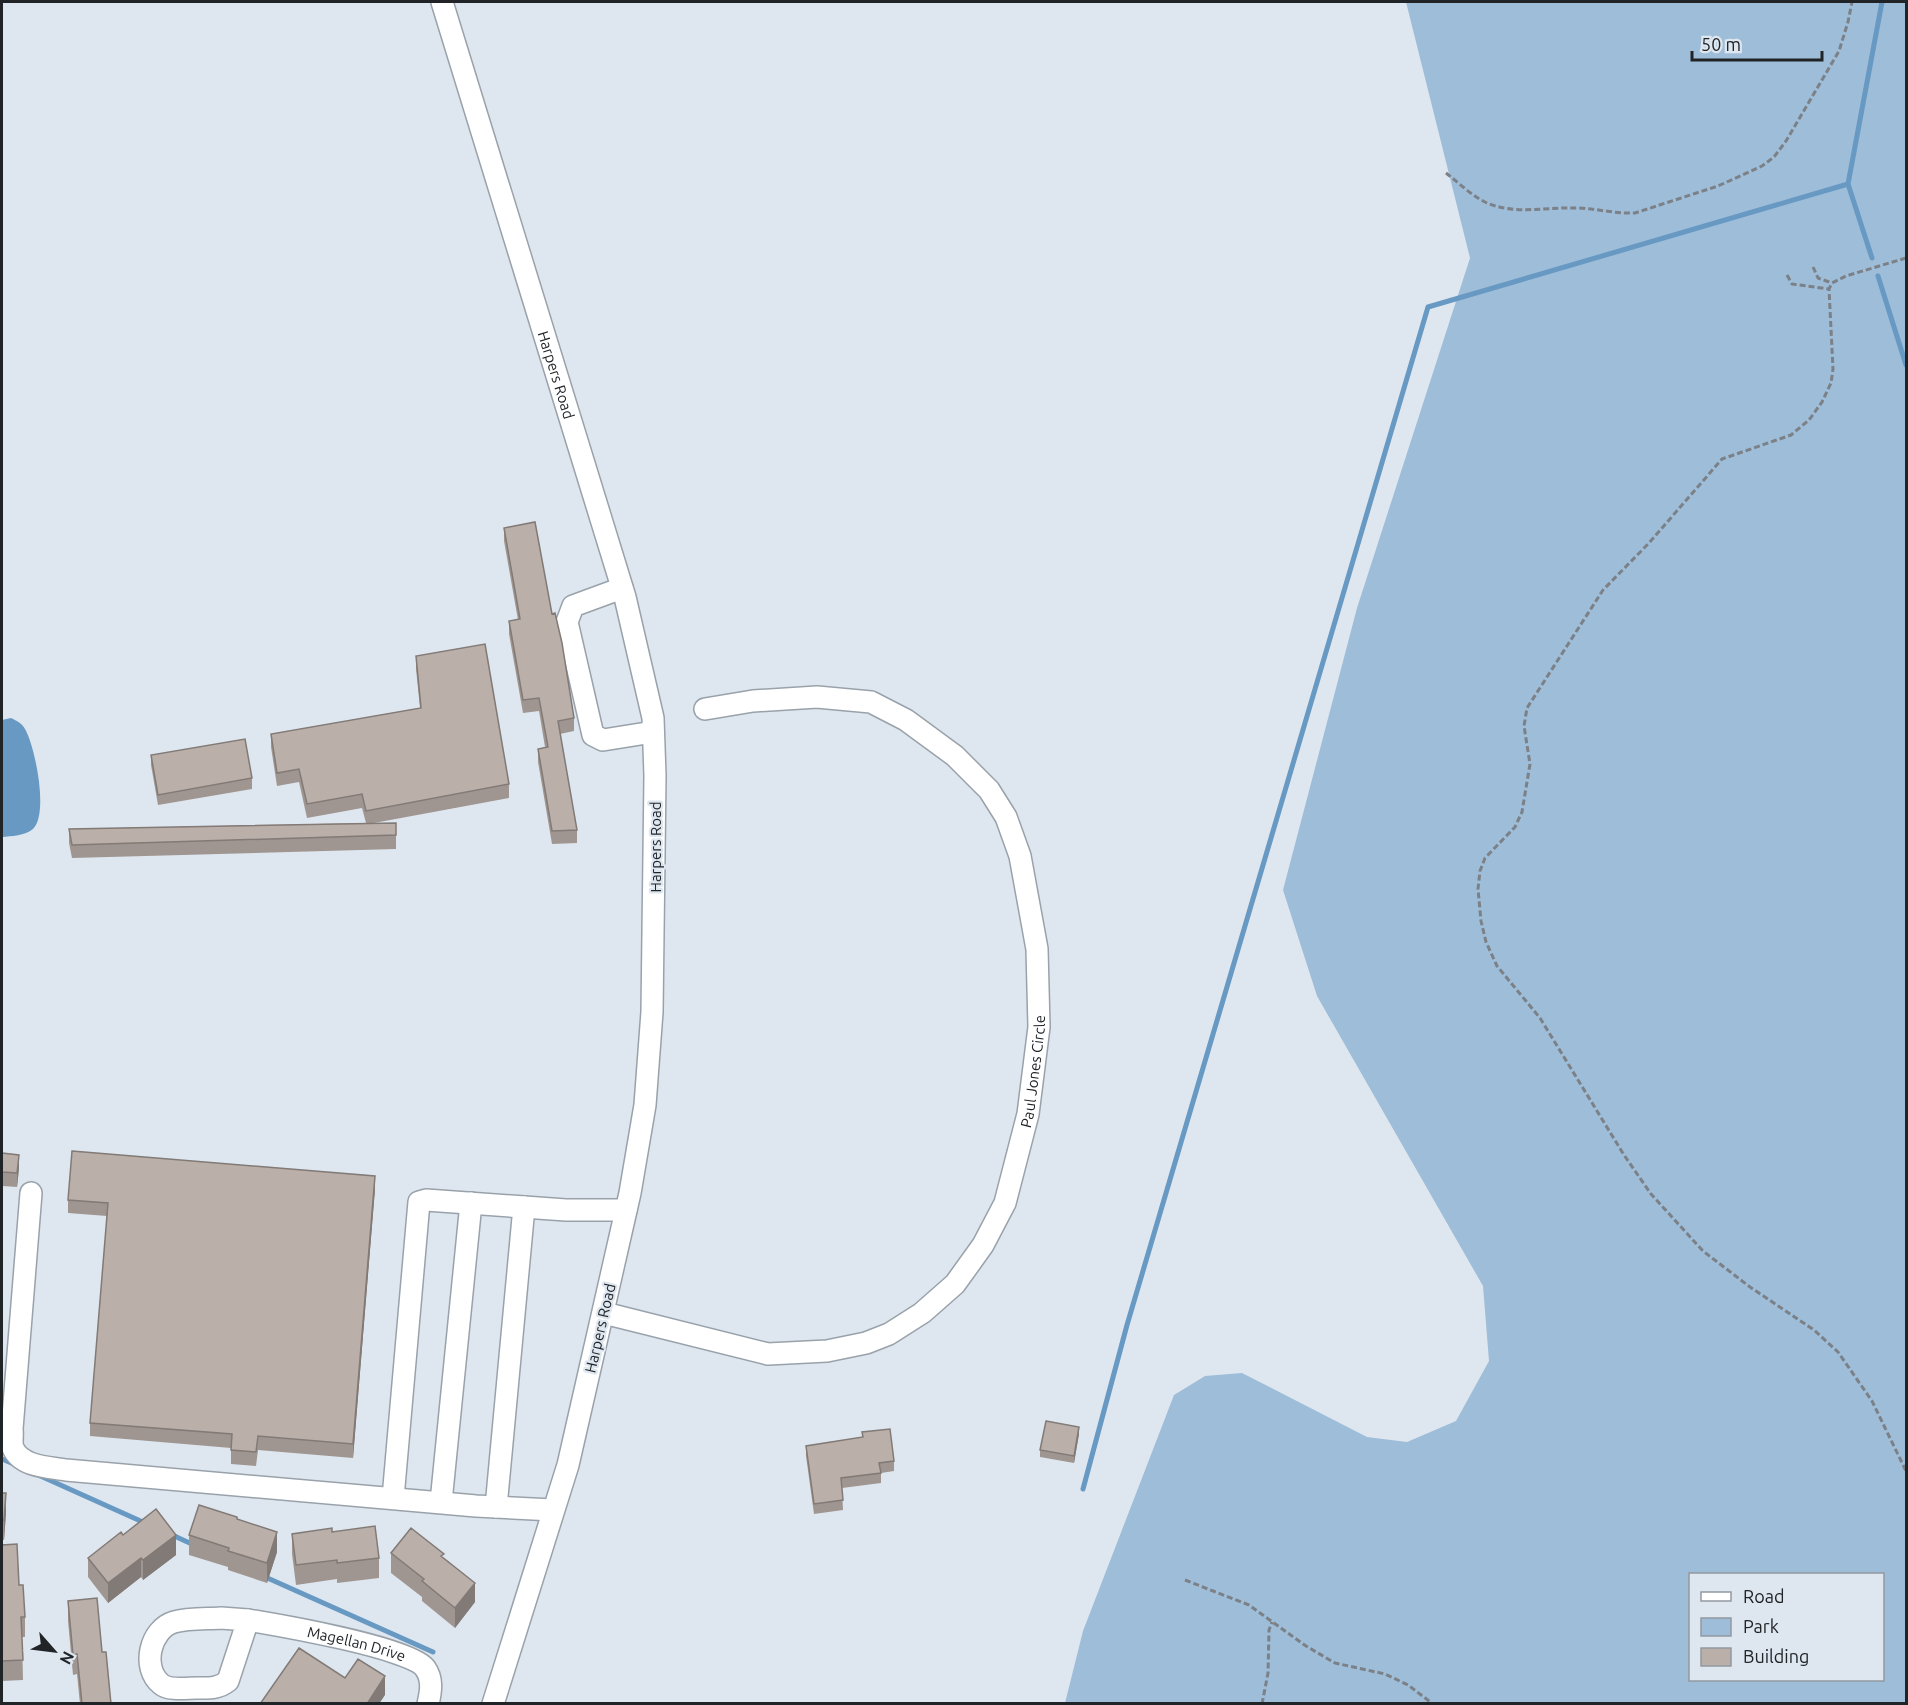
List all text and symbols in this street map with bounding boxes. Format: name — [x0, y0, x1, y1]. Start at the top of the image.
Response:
scale bar — [1692, 24, 1822, 62]
text: 50 m — [1701, 34, 1741, 54]
street label: Harpers Road — [535, 329, 578, 421]
street label: Harpers Road — [647, 801, 664, 893]
street label: Paul Jones Circle — [1016, 1015, 1048, 1129]
street label: Harpers Road — [581, 1282, 619, 1374]
legend — [1689, 1573, 1884, 1681]
text: Road — [1743, 1586, 1785, 1606]
text: Park — [1743, 1616, 1779, 1636]
north arrow — [24, 1621, 84, 1681]
street label: Magellan Drive — [306, 1623, 408, 1664]
text: Building — [1743, 1646, 1809, 1666]
text: N — [56, 1649, 78, 1668]

